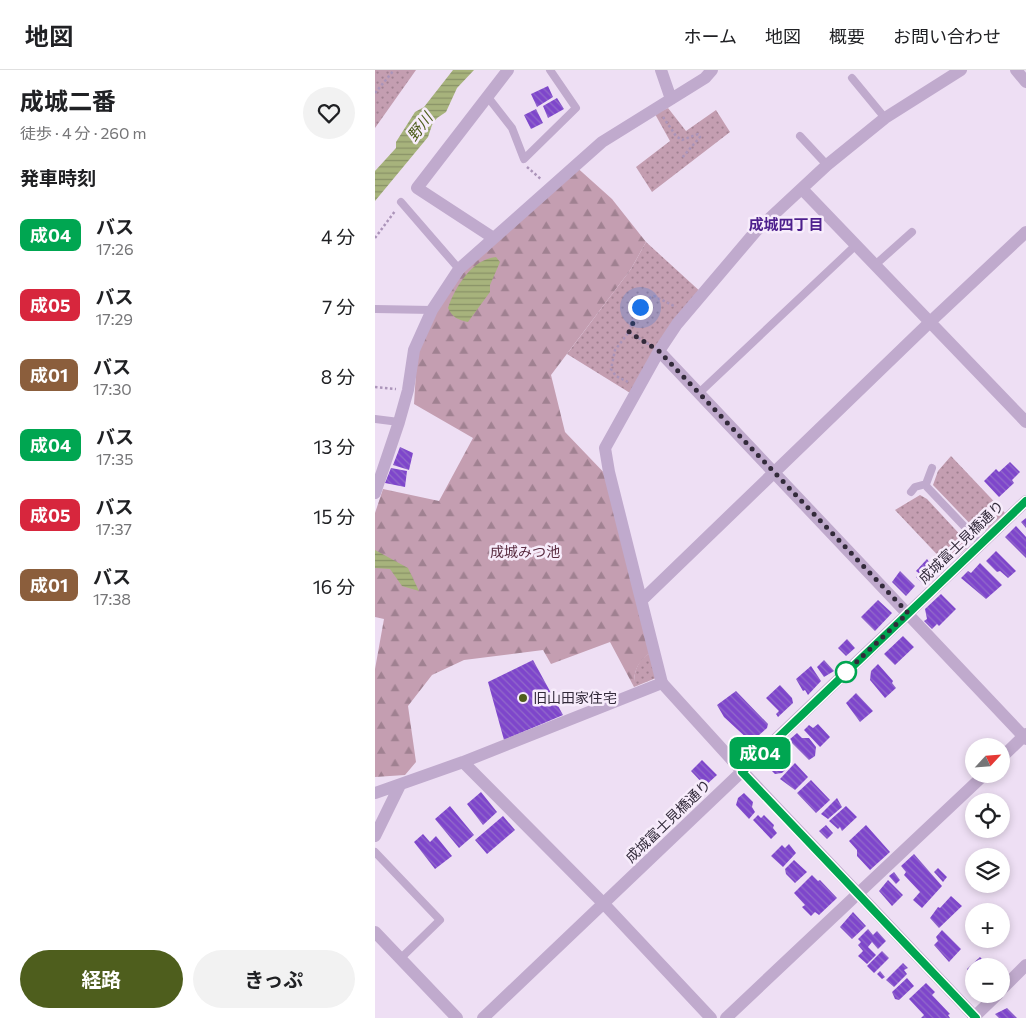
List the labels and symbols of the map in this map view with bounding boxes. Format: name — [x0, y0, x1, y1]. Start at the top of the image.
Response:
water label: 野川 — [403, 107, 437, 144]
district label: 成城四丁目 — [748, 215, 824, 233]
your location — [628, 295, 653, 320]
street label: 成城富士見橋通り — [914, 497, 1007, 587]
park label: 成城みつ池 — [490, 543, 560, 560]
unlabelled marker — [835, 661, 857, 683]
place label: 旧山田家住宅 — [533, 689, 617, 706]
marker: 旧山田家住宅 — [517, 692, 529, 704]
line badge: 成04 — [731, 737, 789, 769]
north arrow — [965, 738, 1010, 782]
street label: 成城富士見橋通り — [621, 776, 714, 866]

